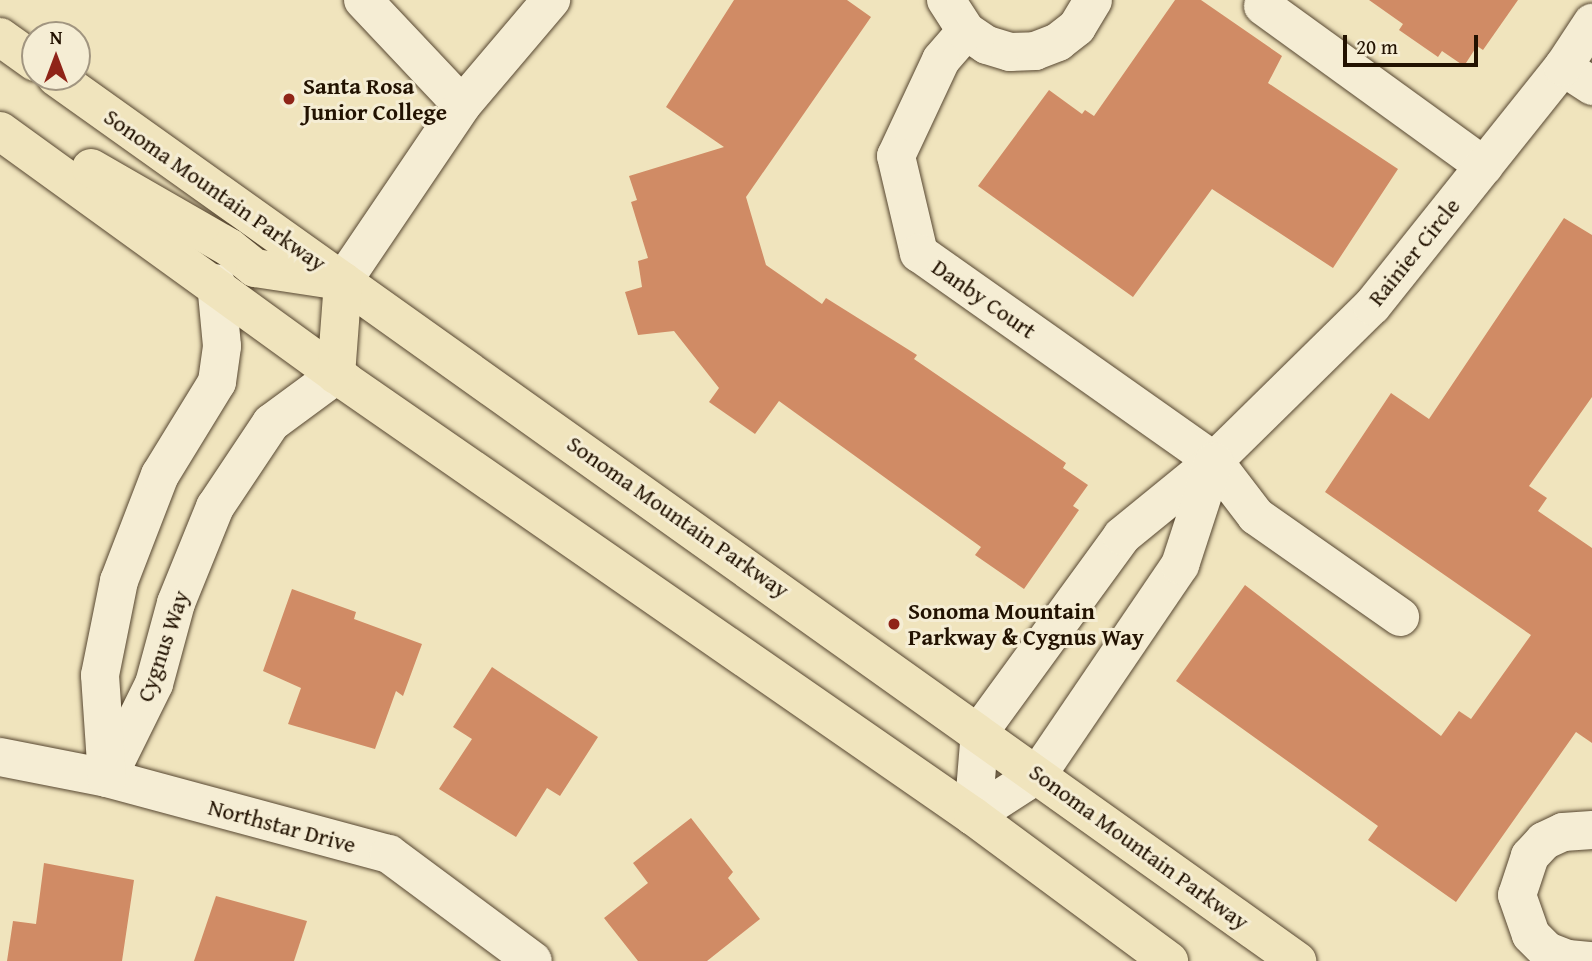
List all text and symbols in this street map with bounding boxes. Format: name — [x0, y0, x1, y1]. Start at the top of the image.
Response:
north arrow — [21, 21, 91, 91]
scale bar — [1347, 21, 1482, 65]
text: N — [50, 23, 62, 51]
text: 20 m — [1356, 31, 1398, 62]
place label: Santa Rosa Junior College — [303, 72, 447, 126]
marker: Santa Rosa Junior College — [281, 91, 297, 107]
street label: Sonoma Mountain Parkway — [99, 103, 331, 277]
street label: Rainier Circle — [1362, 193, 1466, 311]
street label: Danby Court — [927, 253, 1041, 345]
street label: Sonoma Mountain Parkway — [562, 430, 794, 604]
street label: Cygnus Way — [131, 587, 195, 705]
place label: Sonoma Mountain Parkway & Cygnus Way — [908, 597, 1144, 651]
marker: Sonoma Mountain Parkway & Cygnus Way — [886, 616, 902, 632]
street label: Sonoma Mountain Parkway — [1024, 758, 1254, 936]
street label: Northstar Drive — [205, 793, 359, 859]

